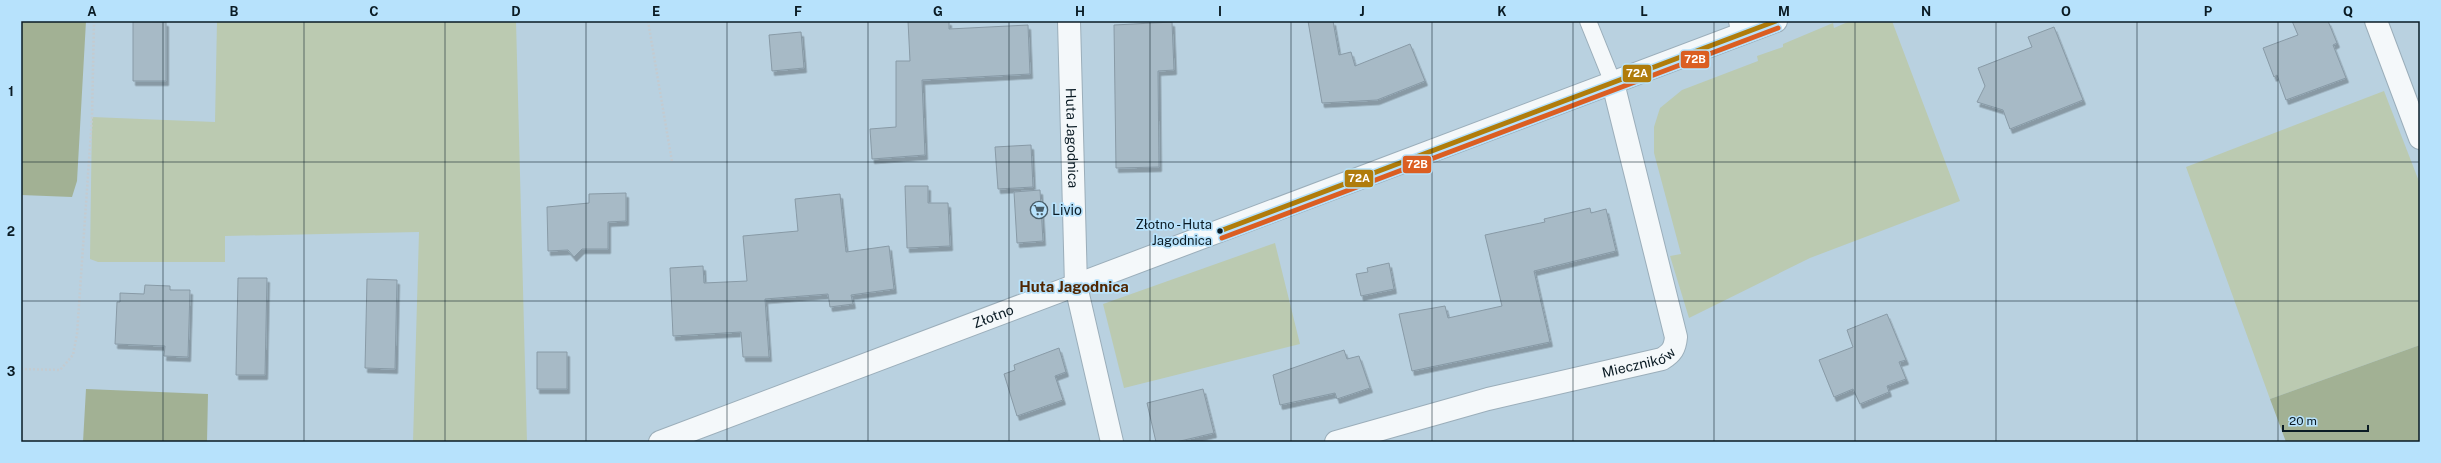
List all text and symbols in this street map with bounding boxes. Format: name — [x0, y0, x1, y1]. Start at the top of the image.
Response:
text: A — [87, 4, 97, 19]
text: B — [230, 4, 239, 19]
text: C — [369, 4, 379, 19]
text: D — [511, 4, 521, 19]
text: E — [652, 4, 660, 19]
text: F — [794, 4, 802, 19]
text: G — [933, 4, 943, 19]
text: H — [1075, 4, 1085, 19]
text: I — [1218, 4, 1222, 19]
text: J — [1359, 4, 1365, 19]
text: K — [1497, 4, 1507, 19]
text: L — [1640, 4, 1648, 19]
text: M — [1778, 4, 1790, 19]
text: N — [1921, 4, 1931, 19]
text: O — [2061, 4, 2071, 19]
text: P — [2204, 4, 2213, 19]
text: Q — [2343, 4, 2353, 19]
line badge: 72B — [1680, 50, 1710, 69]
text: 72B — [1684, 53, 1706, 65]
line badge: 72A — [1622, 64, 1652, 83]
text: 72A — [1626, 67, 1648, 79]
text: 1 — [8, 84, 14, 99]
street label: Huta Jagodnica — [1063, 88, 1081, 188]
line badge: 72B — [1402, 155, 1432, 174]
text: 72B — [1406, 158, 1428, 170]
line badge: 72A — [1344, 169, 1374, 188]
text: 72A — [1348, 172, 1370, 184]
supermarket icon: Livio — [1029, 200, 1049, 220]
place label: Livio — [1052, 202, 1082, 218]
place label: Złotno - Huta Jagodnica — [1135, 217, 1212, 248]
text: 2 — [7, 224, 15, 239]
marker: Złotno - Huta Jagodnica — [1215, 226, 1225, 236]
district label: Huta Jagodnica — [1019, 278, 1129, 295]
street label: Złotno — [970, 301, 1016, 331]
street label: Mieczników — [1600, 344, 1679, 381]
text: 3 — [7, 364, 16, 379]
scale bar — [2283, 407, 2368, 433]
text: 20 m — [2289, 414, 2317, 428]

